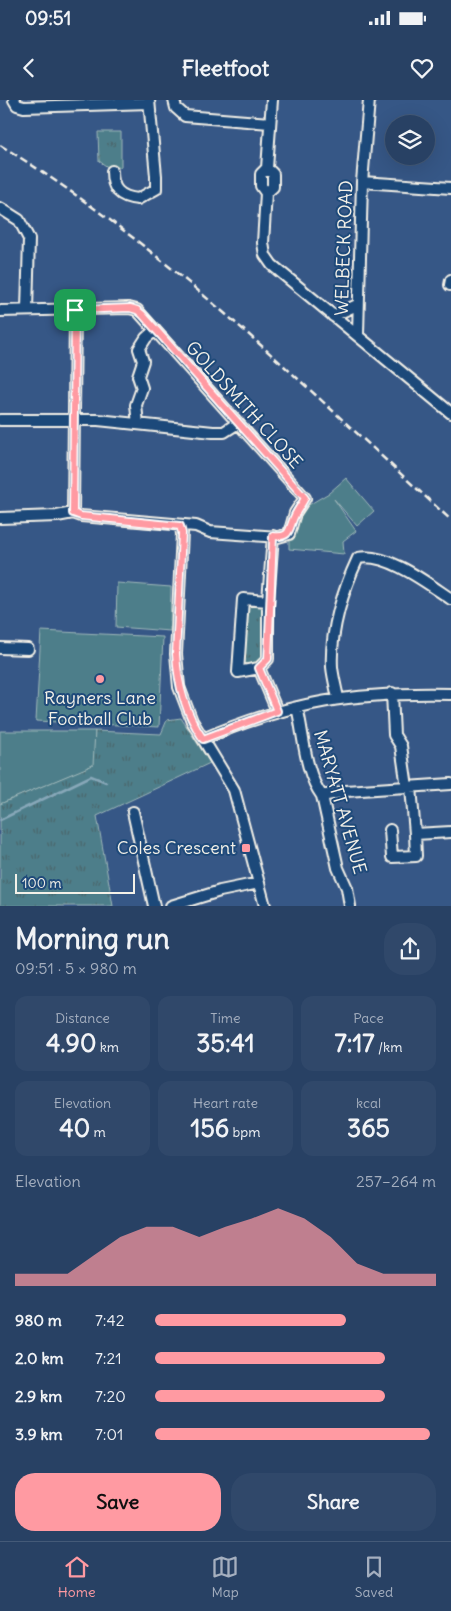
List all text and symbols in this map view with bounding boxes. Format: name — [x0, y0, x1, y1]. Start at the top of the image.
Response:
text: 09:51 — [25, 6, 71, 30]
icon: back — [15, 54, 43, 82]
text: Fleetfoot — [182, 54, 269, 82]
icon: heart — [408, 54, 436, 82]
map controls — [385, 115, 435, 165]
button: layers — [385, 115, 435, 165]
street label: WELBECK ROAD — [330, 180, 357, 316]
pin — [54, 289, 96, 331]
icon: arrive — [61, 296, 89, 324]
street label: GOLDSMITH CLOSE — [181, 336, 308, 473]
marker: Rayners Lane Football Club — [94, 673, 106, 685]
place label: Rayners Lane Football Club — [44, 686, 156, 730]
street label: MARYATT AVENUE — [309, 727, 372, 877]
place label: Coles Crescent — [117, 836, 236, 859]
marker: Coles Crescent — [240, 842, 252, 854]
scale bar — [15, 871, 135, 894]
text: 100 m — [22, 874, 62, 892]
text: Morning run — [15, 921, 170, 957]
button: share — [384, 923, 436, 975]
text: 09:51 · 5 × 980 m — [15, 958, 137, 978]
text: Distance — [55, 1009, 110, 1027]
text: Time — [210, 1009, 241, 1027]
text: Pace — [353, 1009, 384, 1027]
text: 4.90 — [46, 1027, 96, 1059]
text: 35:41 — [196, 1027, 255, 1059]
text: 7:17 — [335, 1027, 375, 1059]
text: km — [96, 1038, 119, 1056]
text: /km — [375, 1038, 402, 1056]
text: Elevation — [54, 1094, 111, 1112]
text: Heart rate — [193, 1094, 258, 1112]
text: kcal — [356, 1094, 381, 1112]
text: 40 — [59, 1112, 90, 1144]
text: 156 — [190, 1112, 229, 1144]
text: 365 — [347, 1112, 390, 1144]
text: m — [90, 1123, 106, 1141]
text: bpm — [229, 1123, 261, 1141]
text: Elevation — [15, 1171, 81, 1191]
text: 257–264 m — [356, 1171, 436, 1191]
text: 980 m — [15, 1310, 62, 1330]
text: 7:42 — [95, 1310, 124, 1330]
text: 2.0 km — [15, 1348, 64, 1368]
text: 7:21 — [95, 1348, 122, 1368]
text: 2.9 km — [15, 1386, 62, 1406]
text: 7:20 — [95, 1386, 126, 1406]
text: 3.9 km — [15, 1424, 63, 1444]
text: 7:01 — [95, 1424, 123, 1444]
button: Save — [15, 1473, 221, 1531]
button: Share — [231, 1473, 436, 1531]
tab: Home — [58, 1553, 96, 1601]
tab: Map — [211, 1553, 239, 1601]
tab: Saved — [355, 1553, 393, 1601]

